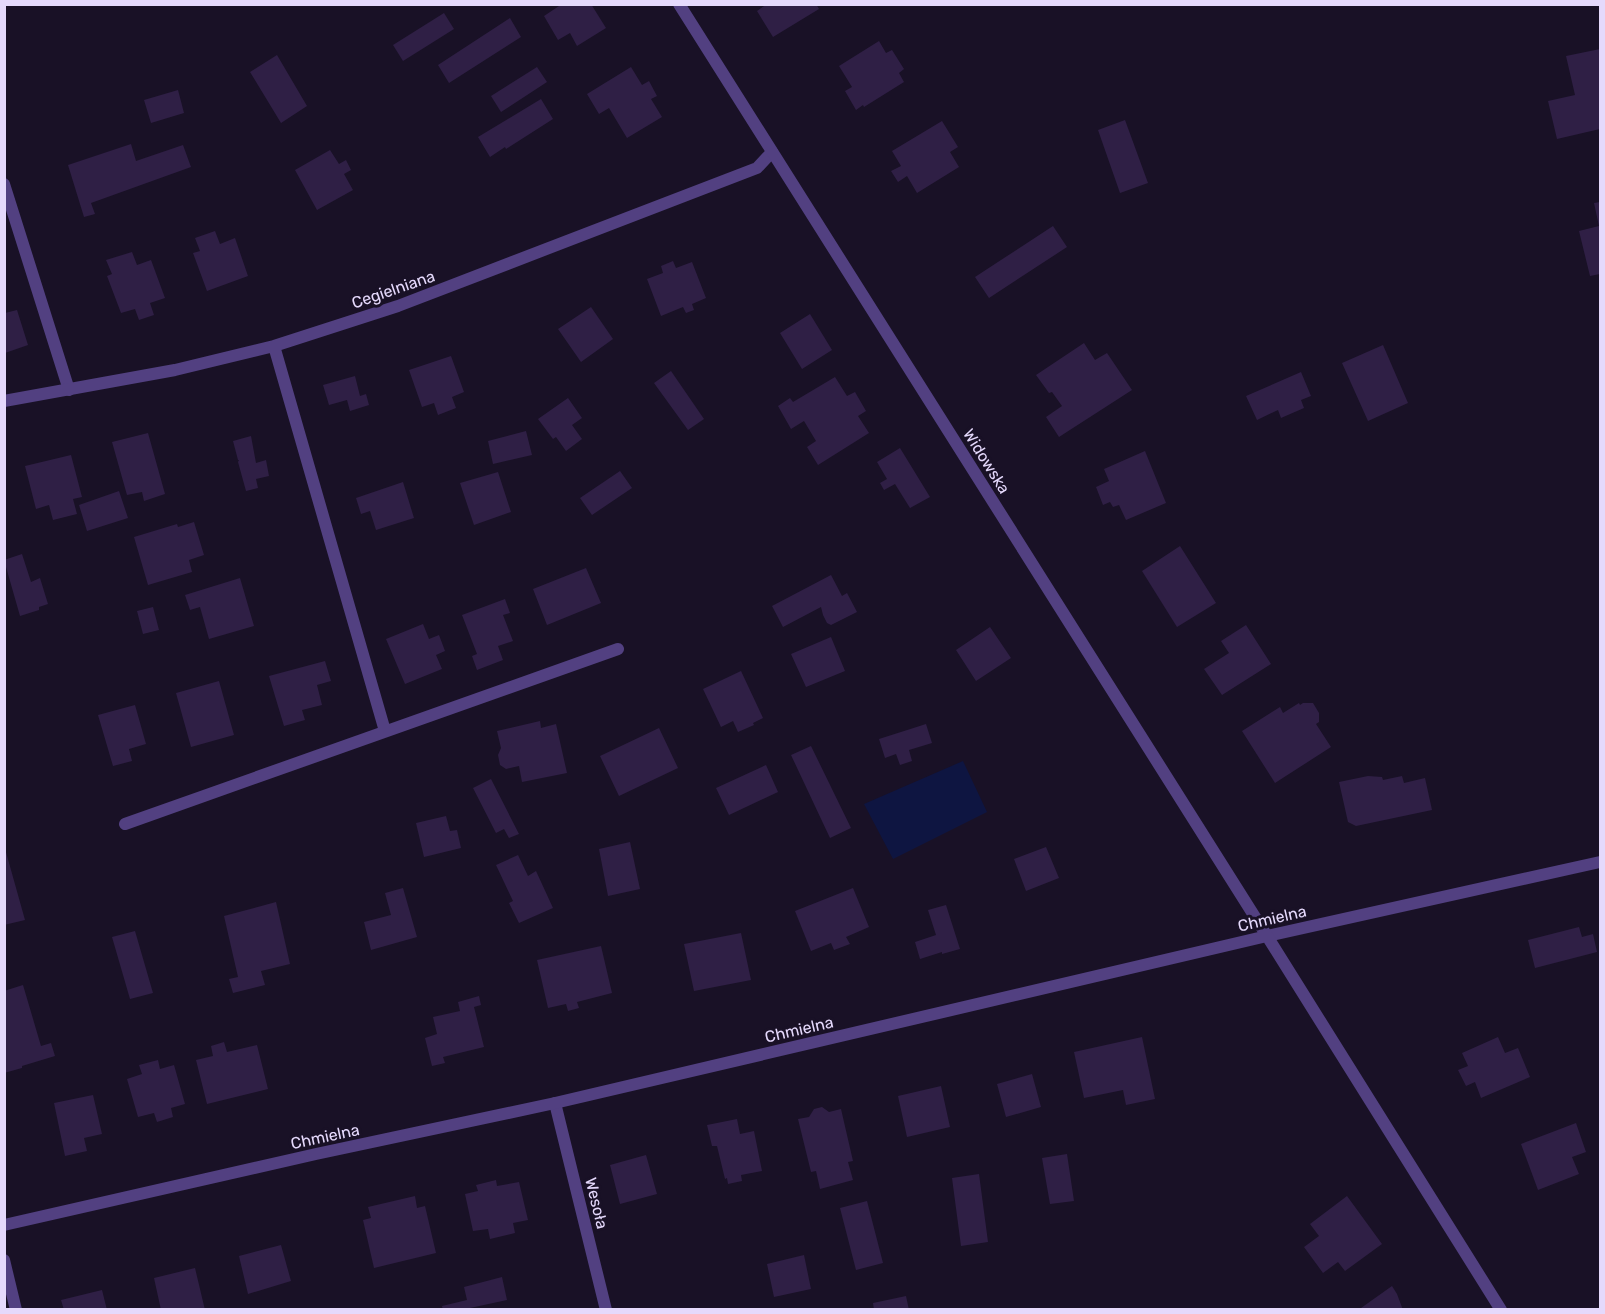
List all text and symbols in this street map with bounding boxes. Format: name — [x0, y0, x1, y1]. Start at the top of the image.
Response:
street label: Cegielniana — [349, 266, 437, 313]
street label: Widowska — [959, 425, 1014, 497]
street label: Chmielna — [1236, 901, 1308, 936]
street label: Chmielna — [763, 1012, 835, 1047]
street label: Chmielna — [289, 1120, 361, 1153]
street label: Wesoła — [581, 1176, 612, 1231]

